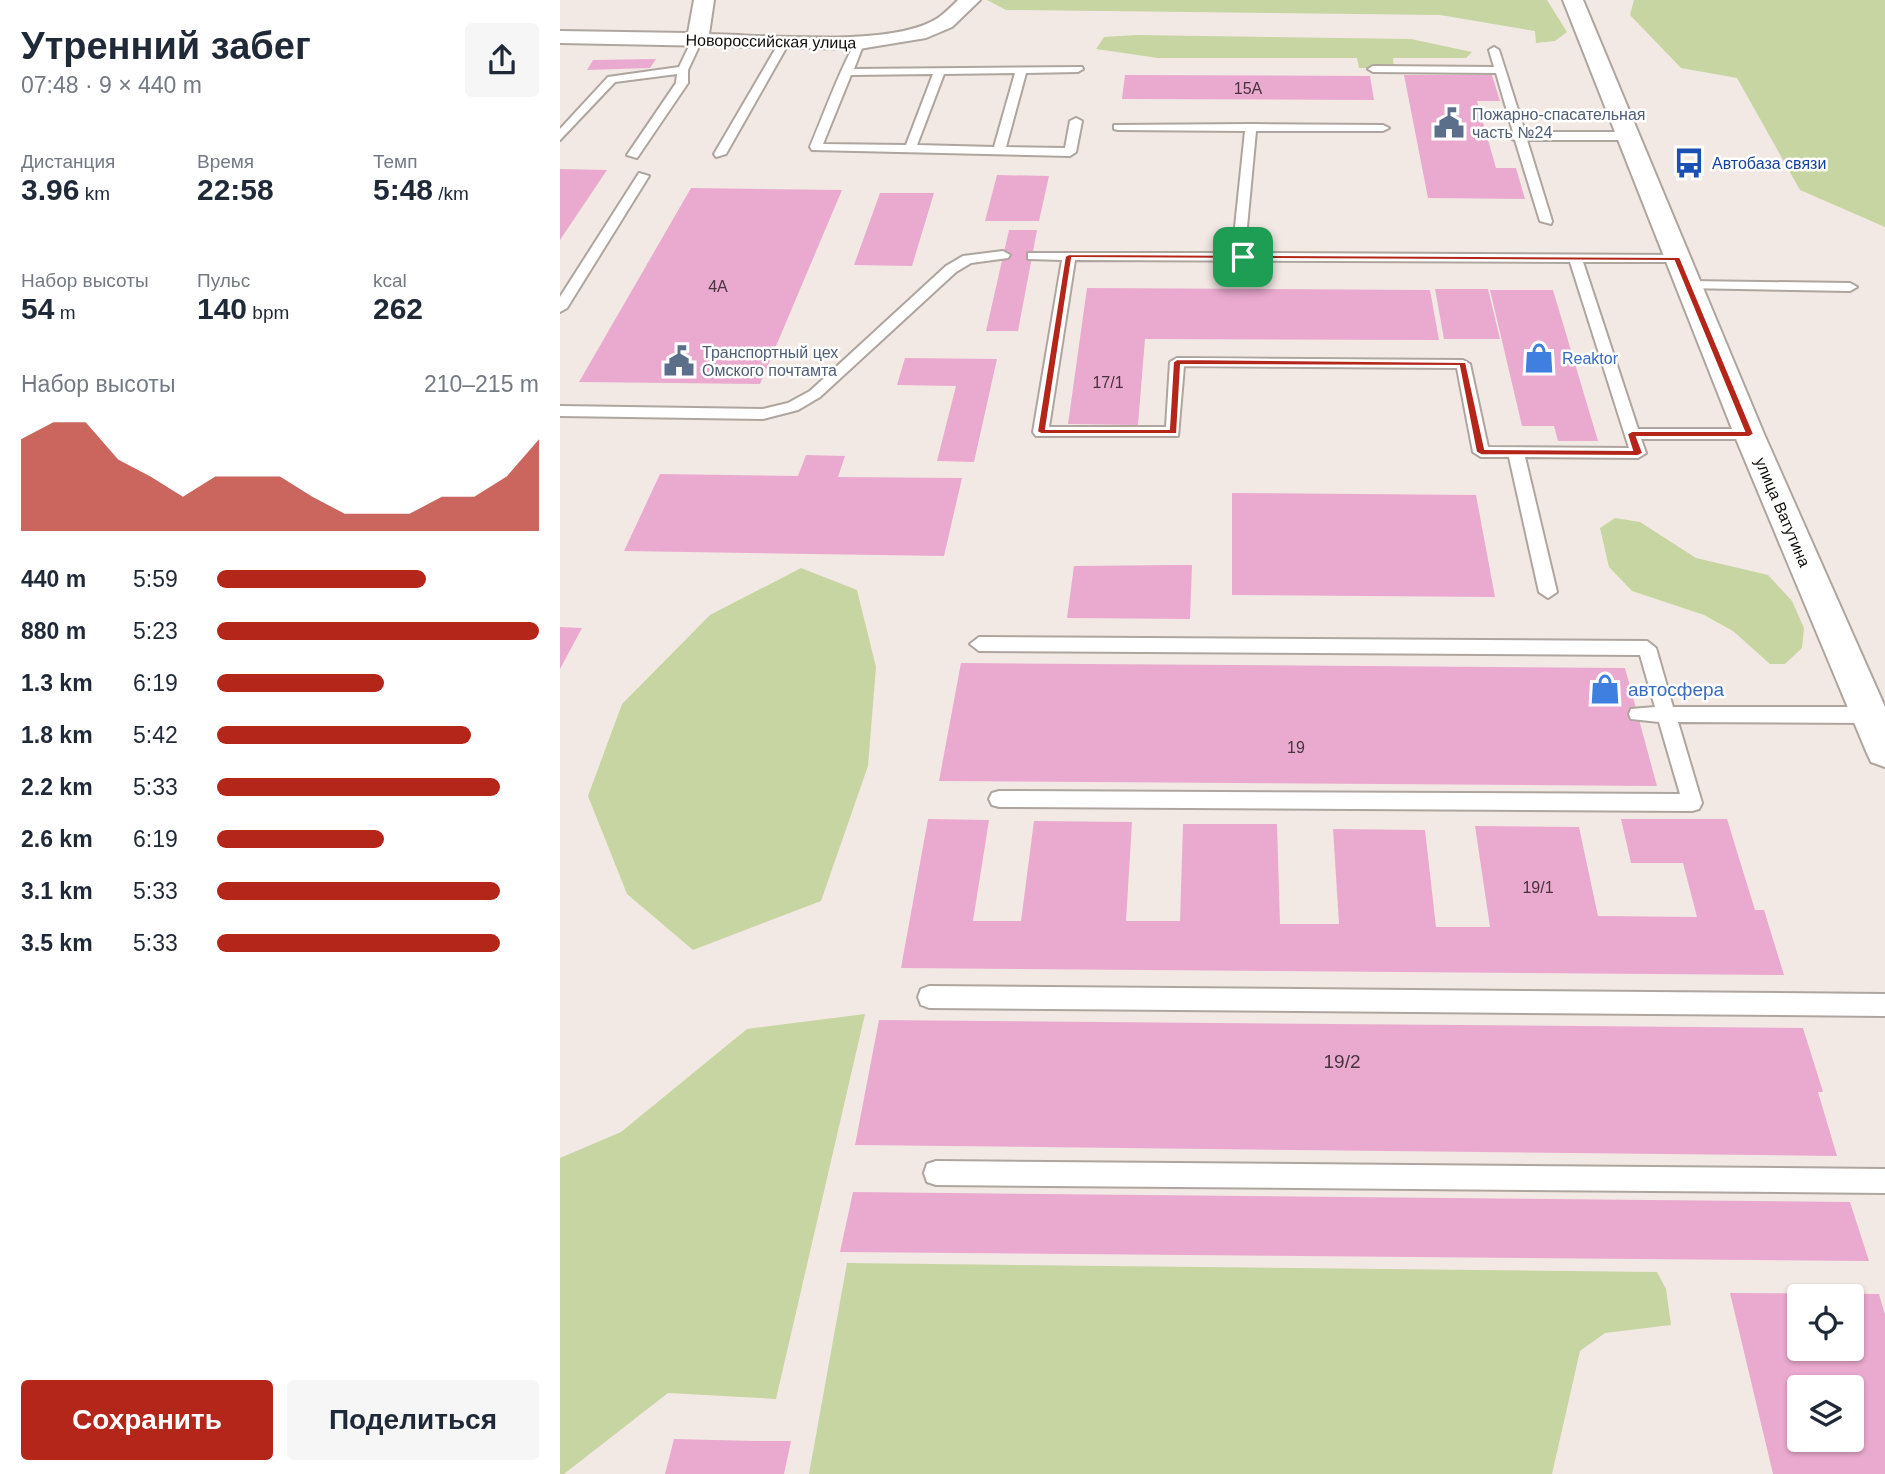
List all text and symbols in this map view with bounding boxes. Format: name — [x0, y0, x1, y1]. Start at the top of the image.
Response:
button: share — [465, 23, 539, 97]
text: Утренний забег — [21, 25, 311, 67]
street label: Новороссийская улица — [686, 32, 857, 51]
text: 07:48 · 9 × 440 m — [21, 72, 202, 98]
house number: 15А — [1234, 80, 1263, 97]
public building icon: Пожарно-спасательная часть №24 — [1432, 106, 1466, 140]
place label: Пожарно-спасательная часть №24 — [1472, 106, 1645, 141]
bus stop icon: Автобаза связи — [1672, 146, 1706, 180]
text: Дистанция — [21, 151, 115, 172]
text: Время — [197, 151, 254, 172]
text: Темп — [373, 151, 417, 172]
place label: Автобаза связи — [1712, 155, 1826, 172]
text: 3.96 — [21, 173, 79, 206]
text: 22:58 — [197, 173, 274, 206]
text: 5:48 — [373, 173, 433, 206]
text: km — [79, 183, 110, 204]
text: /km — [433, 183, 469, 204]
pin — [1213, 227, 1273, 287]
icon: arrive — [1224, 238, 1262, 276]
text: Набор высоты — [21, 270, 149, 291]
text: Пульс — [197, 270, 250, 291]
text: kcal — [373, 270, 407, 291]
house number: 4А — [708, 278, 728, 295]
text: 54 — [21, 292, 54, 325]
text: 140 — [197, 292, 247, 325]
text: 262 — [373, 292, 423, 325]
text: m — [54, 302, 75, 323]
text: bpm — [247, 302, 289, 323]
shop icon: Reaktor — [1522, 341, 1556, 375]
public building icon: Транспортный цех Омского почтамта — [662, 344, 696, 378]
place label: Транспортный цех Омского почтамта — [702, 344, 838, 379]
place label: Reaktor — [1562, 350, 1619, 367]
text: Набор высоты — [21, 371, 175, 397]
text: 210–215 m — [424, 371, 539, 397]
house number: 17/1 — [1092, 374, 1124, 391]
street label: улица Ватутина — [1752, 455, 1813, 570]
text: 440 m — [21, 566, 86, 592]
text: 5:59 — [133, 566, 178, 592]
text: 880 m — [21, 618, 86, 644]
text: 5:23 — [133, 618, 178, 644]
text: 1.3 km — [21, 670, 93, 696]
text: 6:19 — [133, 670, 178, 696]
shop icon: автосфера — [1588, 672, 1622, 706]
place label: автосфера — [1628, 679, 1725, 700]
text: 1.8 km — [21, 722, 93, 748]
text: 5:42 — [133, 722, 178, 748]
house number: 19 — [1287, 739, 1305, 756]
text: 2.2 km — [21, 774, 93, 800]
text: 5:33 — [133, 774, 178, 800]
text: 2.6 km — [21, 826, 93, 852]
text: 6:19 — [133, 826, 178, 852]
text: 3.1 km — [21, 878, 93, 904]
text: 5:33 — [133, 878, 178, 904]
house number: 19/1 — [1522, 879, 1554, 896]
text: 3.5 km — [21, 930, 93, 956]
text: 5:33 — [133, 930, 178, 956]
house number: 19/2 — [1324, 1051, 1360, 1072]
map controls — [1787, 1284, 1864, 1452]
button: locate — [1787, 1284, 1864, 1361]
button: layers — [1787, 1375, 1864, 1452]
button: Сохранить — [21, 1380, 273, 1460]
button: Поделиться — [287, 1380, 539, 1460]

